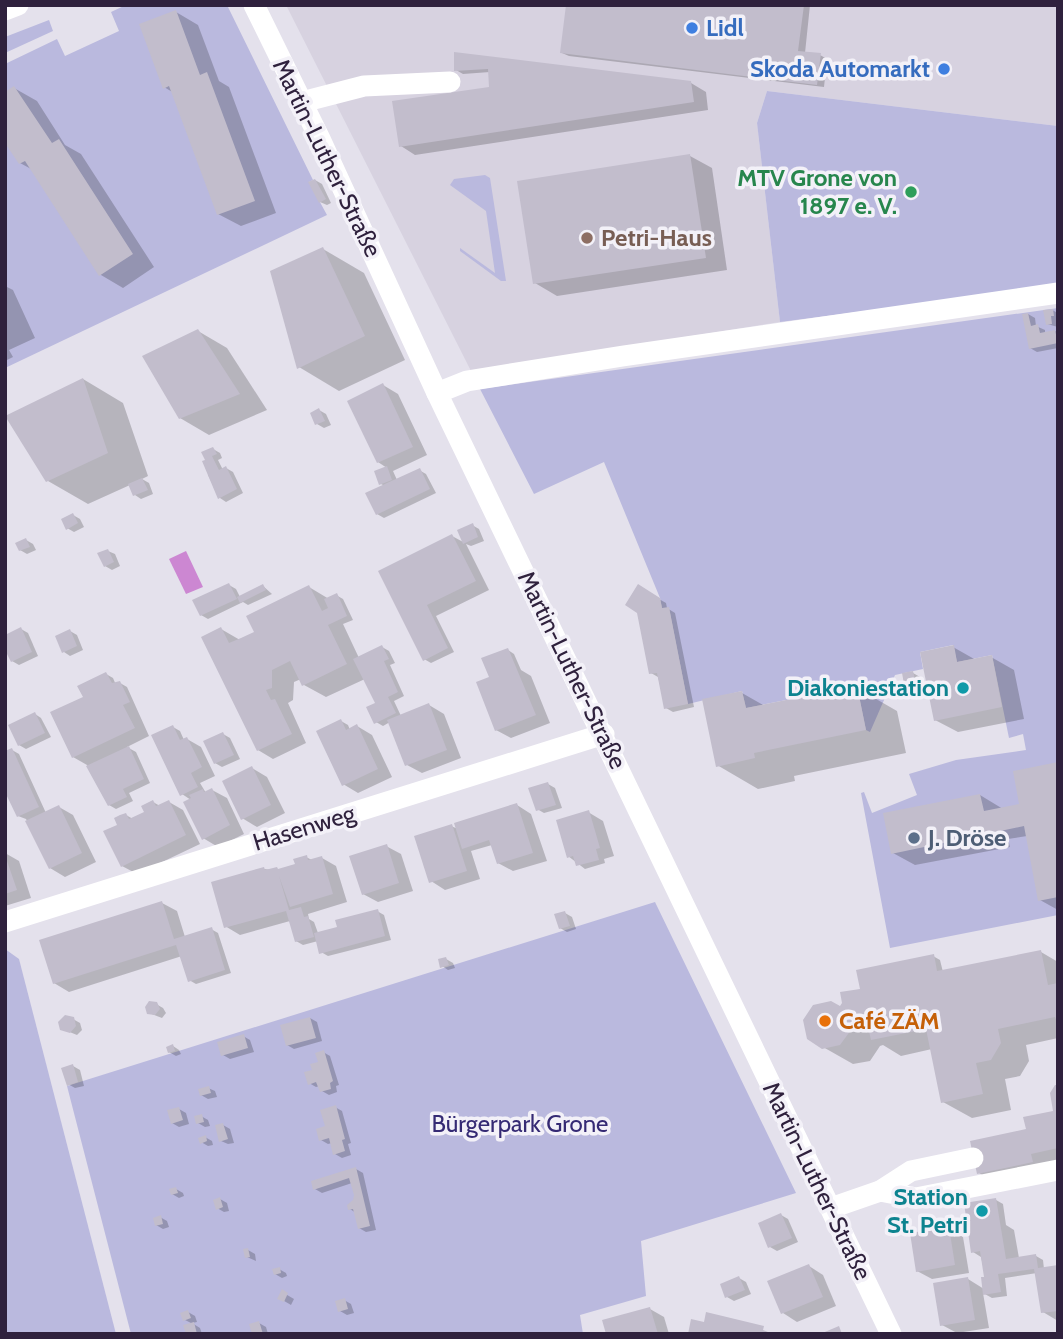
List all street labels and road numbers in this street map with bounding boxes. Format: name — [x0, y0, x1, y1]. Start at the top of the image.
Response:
street label: Martin-Luther-Straße — [267, 54, 388, 262]
street label: Martin-Luther-Straße — [512, 566, 633, 774]
street label: Hasenweg — [249, 798, 359, 857]
street label: Martin-Luther-Straße — [757, 1077, 878, 1285]

